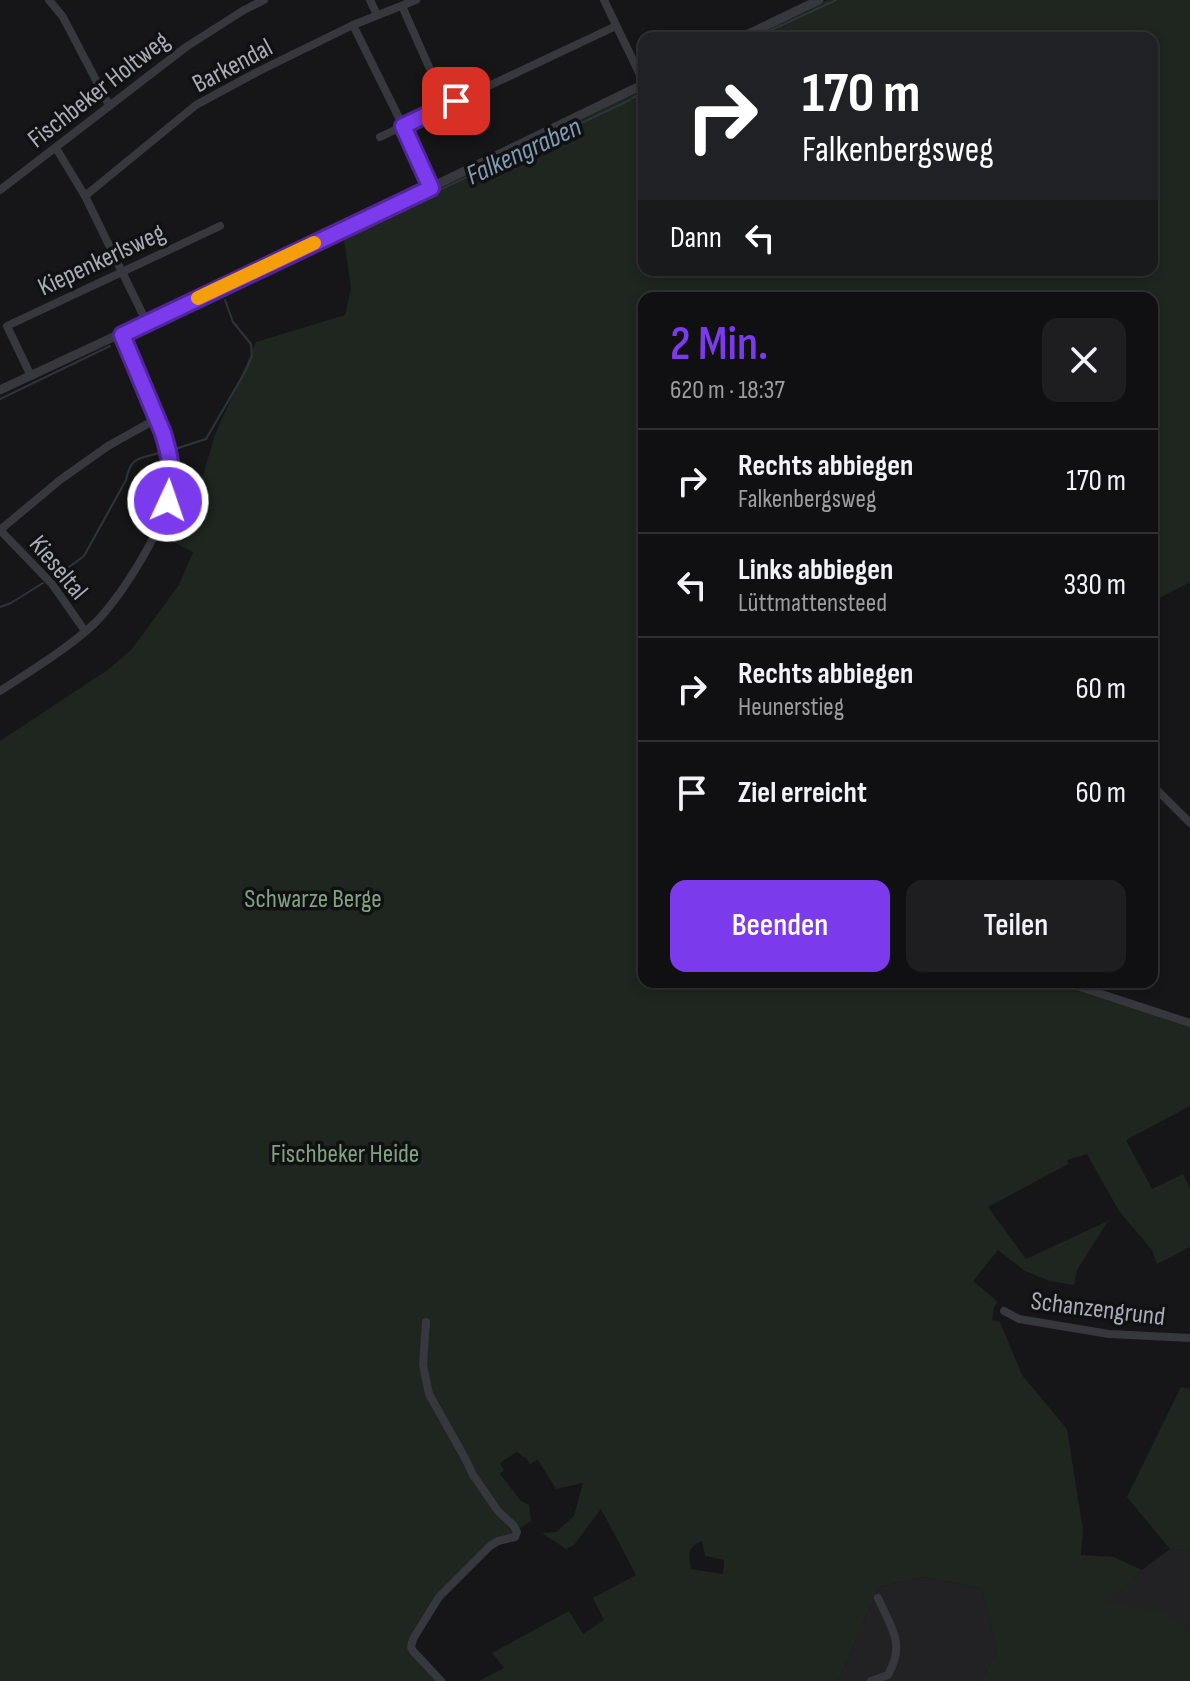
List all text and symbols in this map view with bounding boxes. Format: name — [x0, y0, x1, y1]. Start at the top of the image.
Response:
street label: Fischbeker Holtweg — [22, 25, 176, 155]
street label: Barkendal — [188, 32, 278, 100]
text: 170 m — [802, 61, 920, 128]
icon: right — [670, 64, 774, 168]
pin — [422, 67, 490, 135]
icon: arrive — [434, 79, 478, 123]
water label: Falkengraben — [461, 110, 587, 192]
text: Falkenbergsweg — [802, 129, 994, 172]
icon: left — [738, 216, 782, 260]
street label: Kiepenkerlsweg — [33, 217, 170, 303]
text: Dann — [670, 220, 722, 256]
text: 2 Min. — [670, 316, 768, 373]
button: close — [1042, 318, 1126, 402]
text: 620 m · 18:37 — [670, 375, 785, 406]
text: Rechts abbiegen — [738, 448, 913, 484]
position arrow — [126, 459, 210, 543]
icon: right — [670, 459, 714, 503]
text: 170 m — [1066, 463, 1126, 499]
text: Falkenbergsweg — [738, 484, 876, 515]
street label: Kieseltal — [22, 530, 94, 606]
text: Links abbiegen — [738, 552, 893, 588]
icon: left — [670, 563, 714, 607]
text: 330 m — [1063, 567, 1126, 603]
text: Lüttmattensteed — [738, 588, 887, 619]
text: Rechts abbiegen — [738, 656, 913, 692]
icon: right — [670, 667, 714, 711]
text: 60 m — [1075, 671, 1126, 707]
text: Heunerstieg — [738, 692, 844, 723]
icon: arrive — [670, 771, 714, 815]
text: Ziel erreicht — [738, 775, 867, 811]
text: 60 m — [1075, 775, 1126, 811]
button: Beenden — [670, 880, 890, 972]
button: Teilen — [906, 880, 1126, 972]
park label: Schwarze Berge — [244, 884, 382, 915]
park label: Fischbeker Heide — [271, 1139, 419, 1170]
street label: Schanzengrund — [1029, 1286, 1167, 1333]

